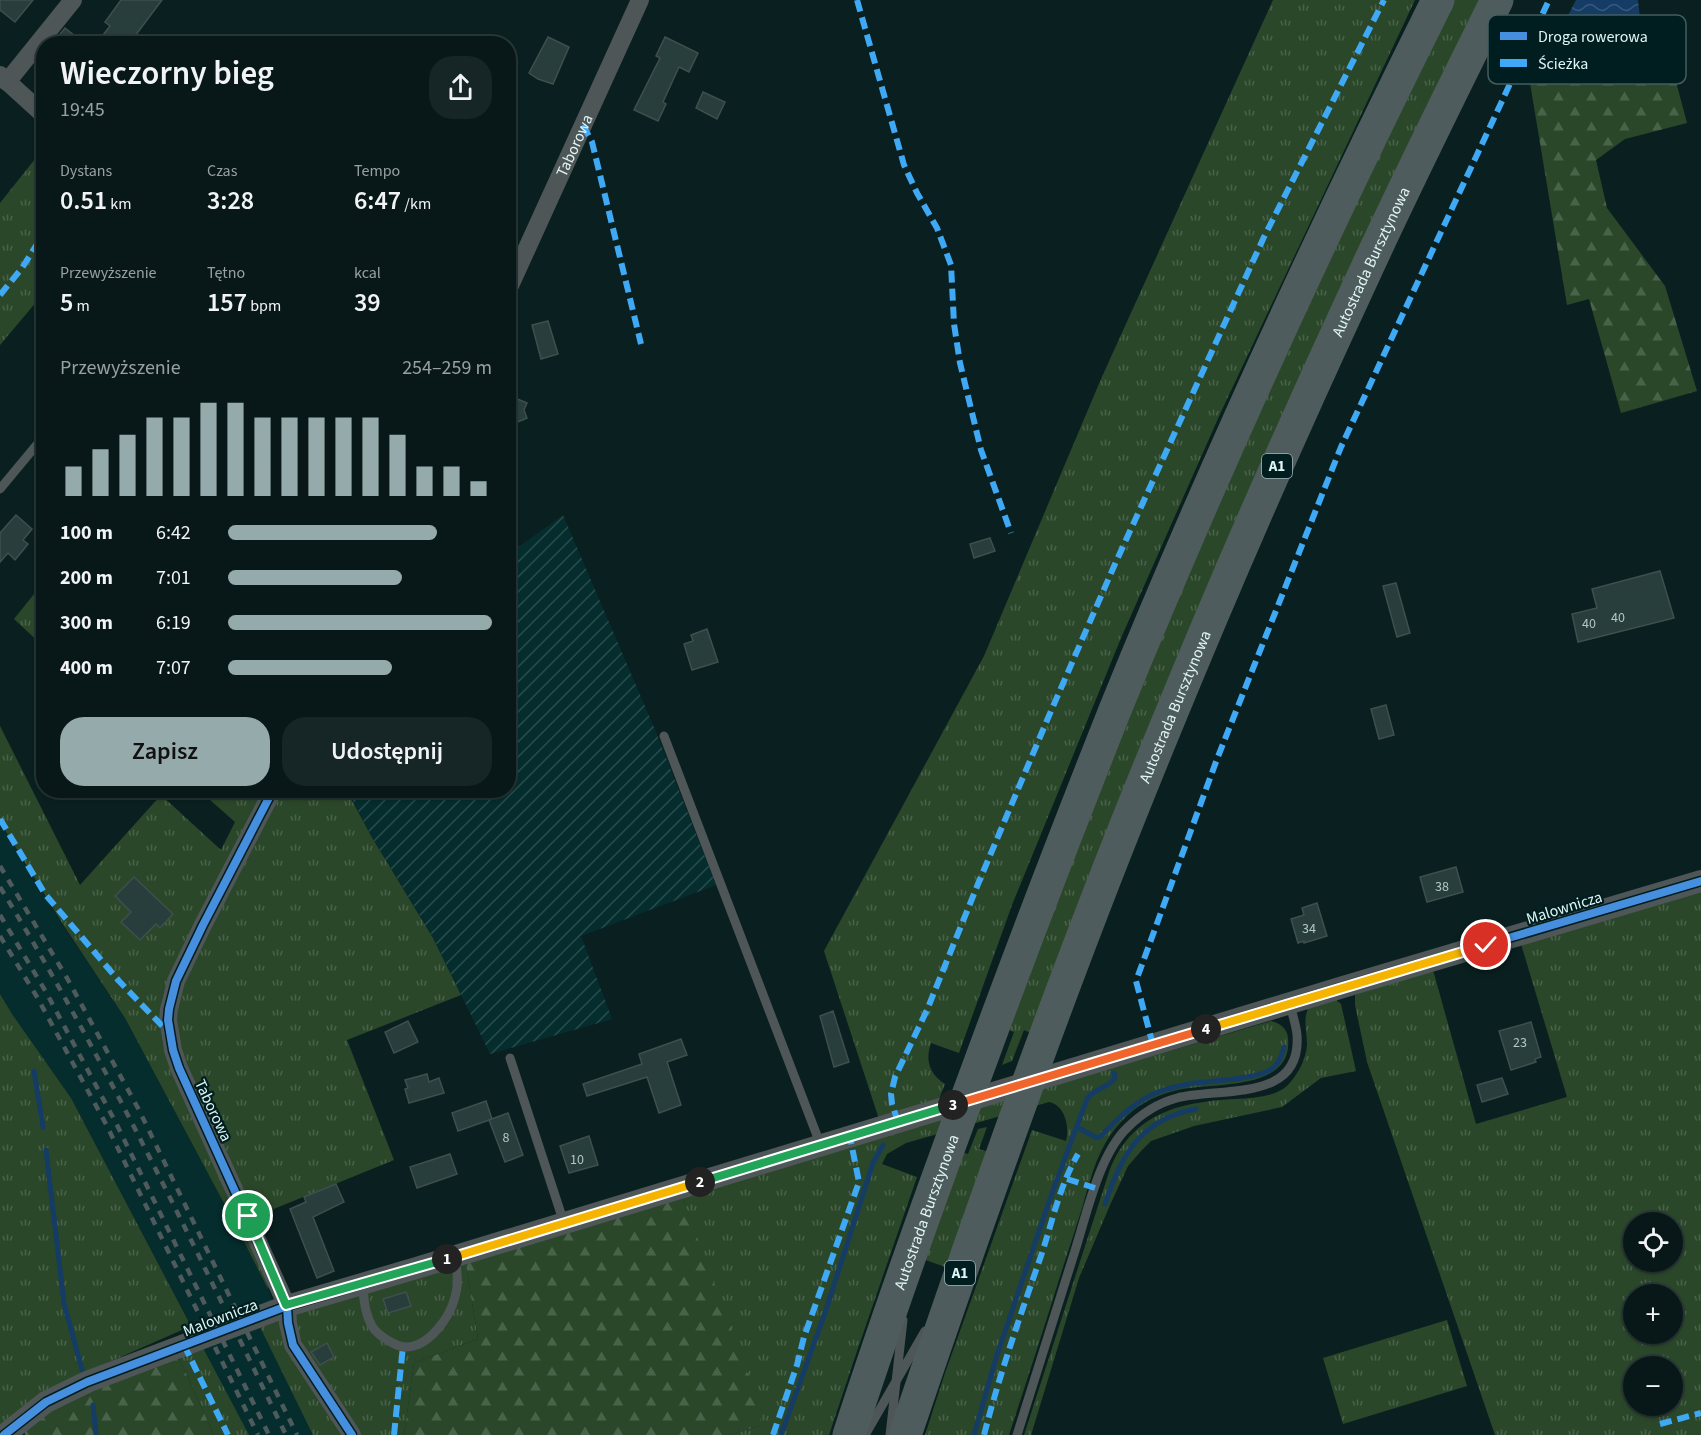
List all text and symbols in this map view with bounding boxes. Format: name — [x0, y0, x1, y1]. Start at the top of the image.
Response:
legend — [1488, 15, 1686, 84]
text: Droga rowerowa — [1538, 26, 1648, 48]
text: Wieczorny bieg — [60, 50, 274, 97]
text: Ścieżka — [1538, 53, 1588, 75]
button: share — [429, 56, 492, 119]
text: 19:45 — [60, 96, 105, 124]
street label: Taborowa — [551, 111, 599, 181]
text: Dystans — [60, 160, 112, 182]
text: Czas — [207, 160, 237, 182]
text: Tempo — [354, 160, 400, 182]
text: 0.51 — [60, 182, 107, 219]
text: 3:28 — [207, 182, 254, 219]
text: 6:47 — [354, 182, 401, 219]
street label: Autostrada Bursztynowa — [1327, 183, 1416, 341]
text: km — [107, 193, 132, 215]
text: /km — [401, 193, 431, 215]
text: Przewyższenie — [60, 262, 157, 284]
text: Tętno — [207, 262, 245, 284]
text: kcal — [354, 262, 381, 284]
text: 5 — [60, 284, 73, 321]
text: 157 — [207, 284, 247, 321]
text: 39 — [354, 284, 381, 321]
text: m — [73, 295, 90, 317]
text: bpm — [247, 295, 281, 317]
text: Przewyższenie — [60, 354, 181, 382]
text: 254–259 m — [402, 354, 492, 382]
road number: A1 — [1262, 454, 1292, 478]
text: 100 m — [60, 519, 113, 547]
text: 6:42 — [156, 519, 191, 547]
text: 200 m — [60, 564, 113, 592]
text: 7:01 — [156, 564, 191, 592]
house number: 40 — [1611, 608, 1625, 628]
text: 300 m — [60, 609, 113, 637]
text: 6:19 — [156, 609, 191, 637]
house number: 40 — [1582, 614, 1596, 634]
street label: Autostrada Bursztynowa — [1134, 627, 1217, 786]
text: 400 m — [60, 654, 113, 682]
text: 7:07 — [156, 654, 191, 682]
button: Zapisz — [60, 717, 270, 786]
button: Udostępnij — [282, 717, 492, 786]
house number: 38 — [1435, 877, 1449, 897]
street label: Malownicza — [1524, 886, 1605, 930]
house number: 34 — [1302, 919, 1316, 939]
pin — [1460, 919, 1511, 970]
icon: check — [1469, 928, 1502, 961]
pin: 4 — [1191, 1014, 1221, 1044]
text: 4 — [1202, 1018, 1210, 1040]
house number: 23 — [1513, 1033, 1527, 1053]
street label: Taborowa — [189, 1076, 237, 1145]
pin: 3 — [938, 1090, 968, 1120]
text: 3 — [949, 1094, 957, 1116]
house number: 8 — [503, 1128, 510, 1148]
street label: Autostrada Bursztynowa — [889, 1132, 965, 1293]
house number: 10 — [570, 1150, 584, 1170]
pin: 2 — [685, 1167, 715, 1197]
text: 2 — [696, 1171, 704, 1193]
pin — [222, 1190, 273, 1241]
icon: arrive — [231, 1199, 264, 1232]
map controls — [1623, 1212, 1683, 1416]
button: locate — [1623, 1212, 1683, 1272]
pin: 1 — [432, 1244, 462, 1274]
text: 1 — [443, 1248, 451, 1270]
road number: A1 — [945, 1261, 975, 1285]
button: + — [1623, 1284, 1683, 1344]
street label: Malownicza — [180, 1294, 261, 1342]
button: − — [1623, 1356, 1683, 1416]

